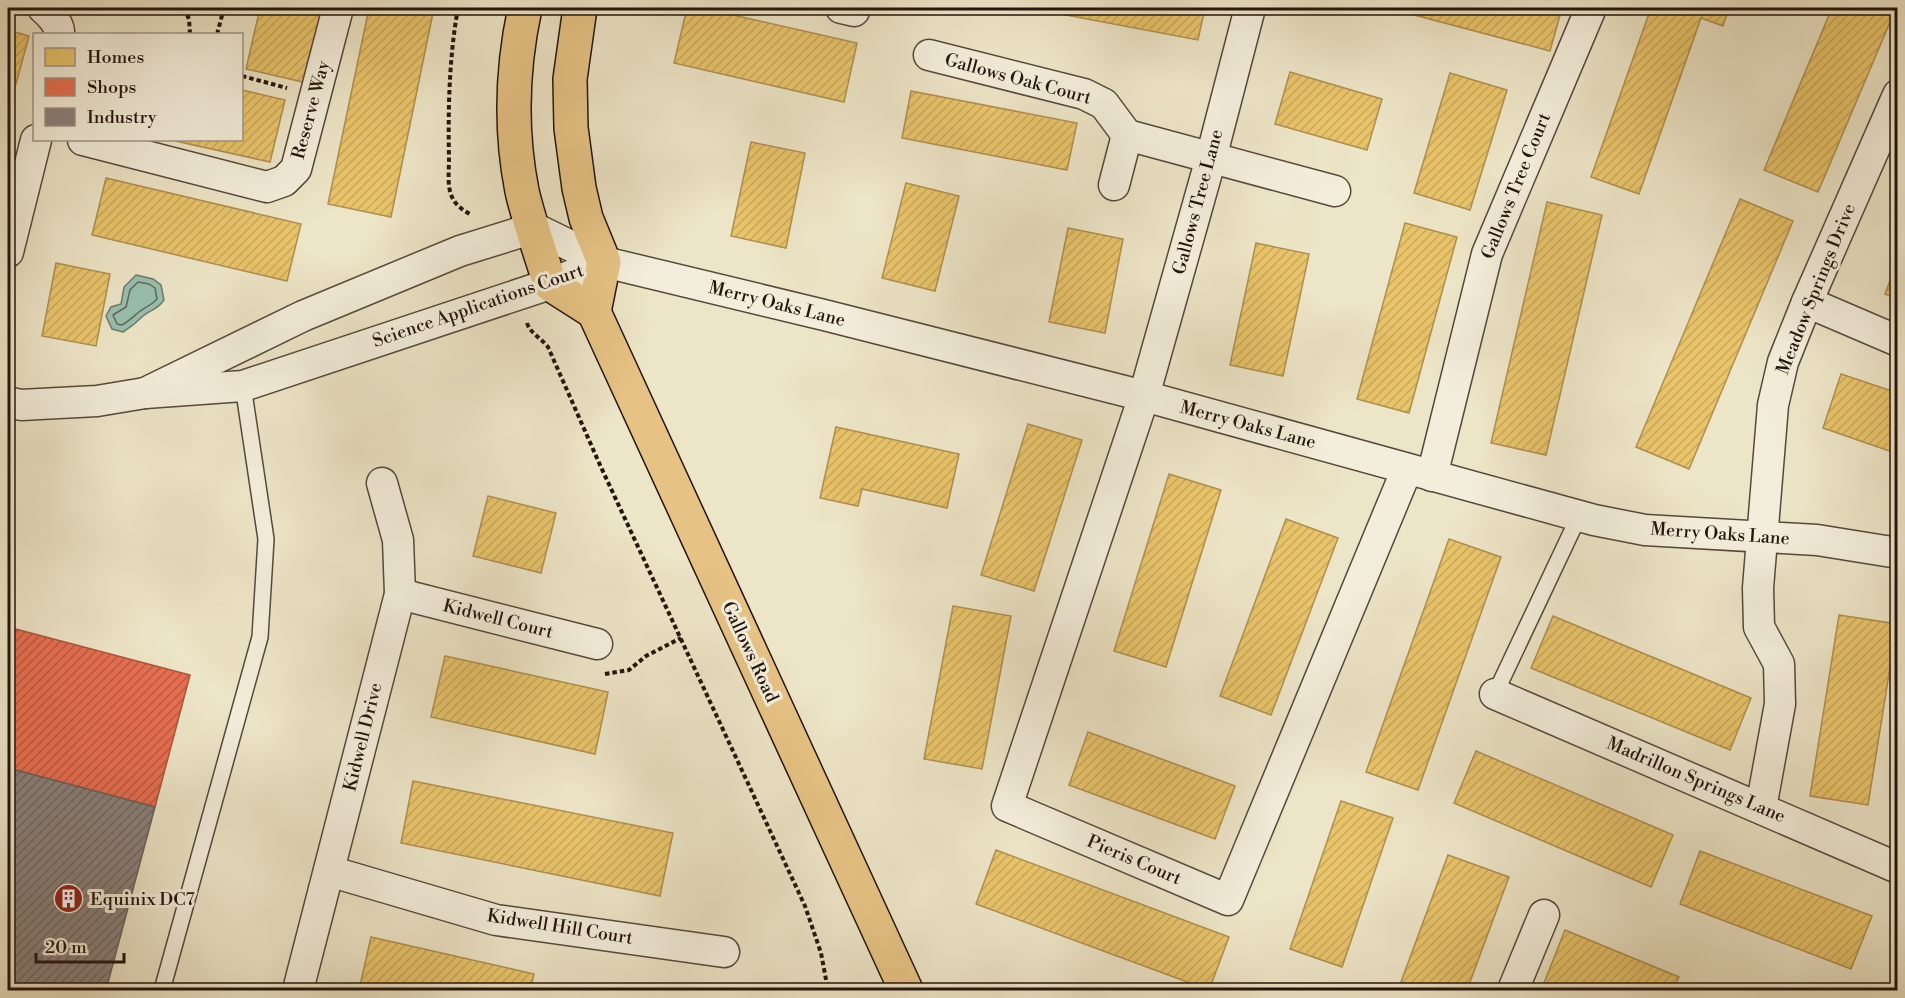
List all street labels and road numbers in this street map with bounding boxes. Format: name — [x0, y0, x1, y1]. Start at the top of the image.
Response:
street label: Gallows Oak Court — [942, 48, 1094, 110]
street label: Reserve Way — [287, 58, 335, 162]
street label: Gallows Tree Court — [1476, 109, 1556, 263]
street label: Gallows Tree Lane — [1168, 127, 1228, 277]
street label: Meadow Springs Drive — [1771, 200, 1861, 378]
street label: Science Applications Court — [369, 259, 587, 353]
street label: Merry Oaks Lane — [706, 276, 848, 332]
street label: Merry Oaks Lane — [1178, 396, 1318, 454]
street label: Merry Oaks Lane — [1649, 518, 1791, 550]
street label: Kidwell Court — [441, 594, 556, 644]
street label: Gallows Road — [717, 598, 784, 707]
street label: Kidwell Drive — [338, 680, 388, 794]
street label: Madrillon Springs Lane — [1603, 732, 1789, 828]
street label: Pieris Court — [1083, 830, 1185, 890]
street label: Kidwell Hill Court — [485, 904, 635, 950]

